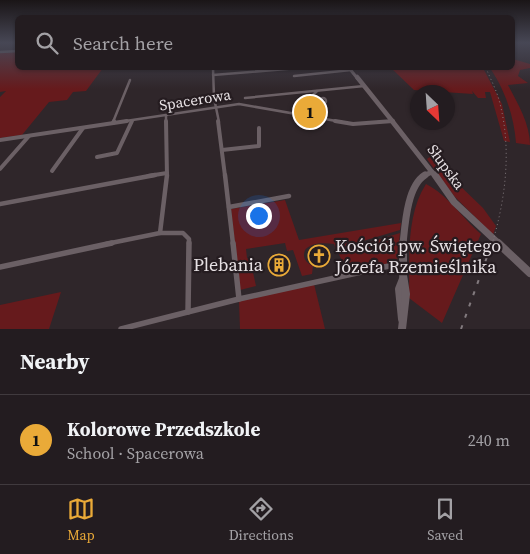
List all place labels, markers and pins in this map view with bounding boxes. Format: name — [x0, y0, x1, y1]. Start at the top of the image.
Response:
pin: 1 — [294, 93, 326, 131]
place label: Kościół pw. Świętego Józefa Rzemieślnika — [334, 233, 501, 279]
church icon: Kościół pw. Świętego Józefa Rzemieślnika — [307, 244, 331, 268]
place label: Plebania — [193, 252, 264, 277]
building icon: Plebania — [267, 253, 291, 277]

